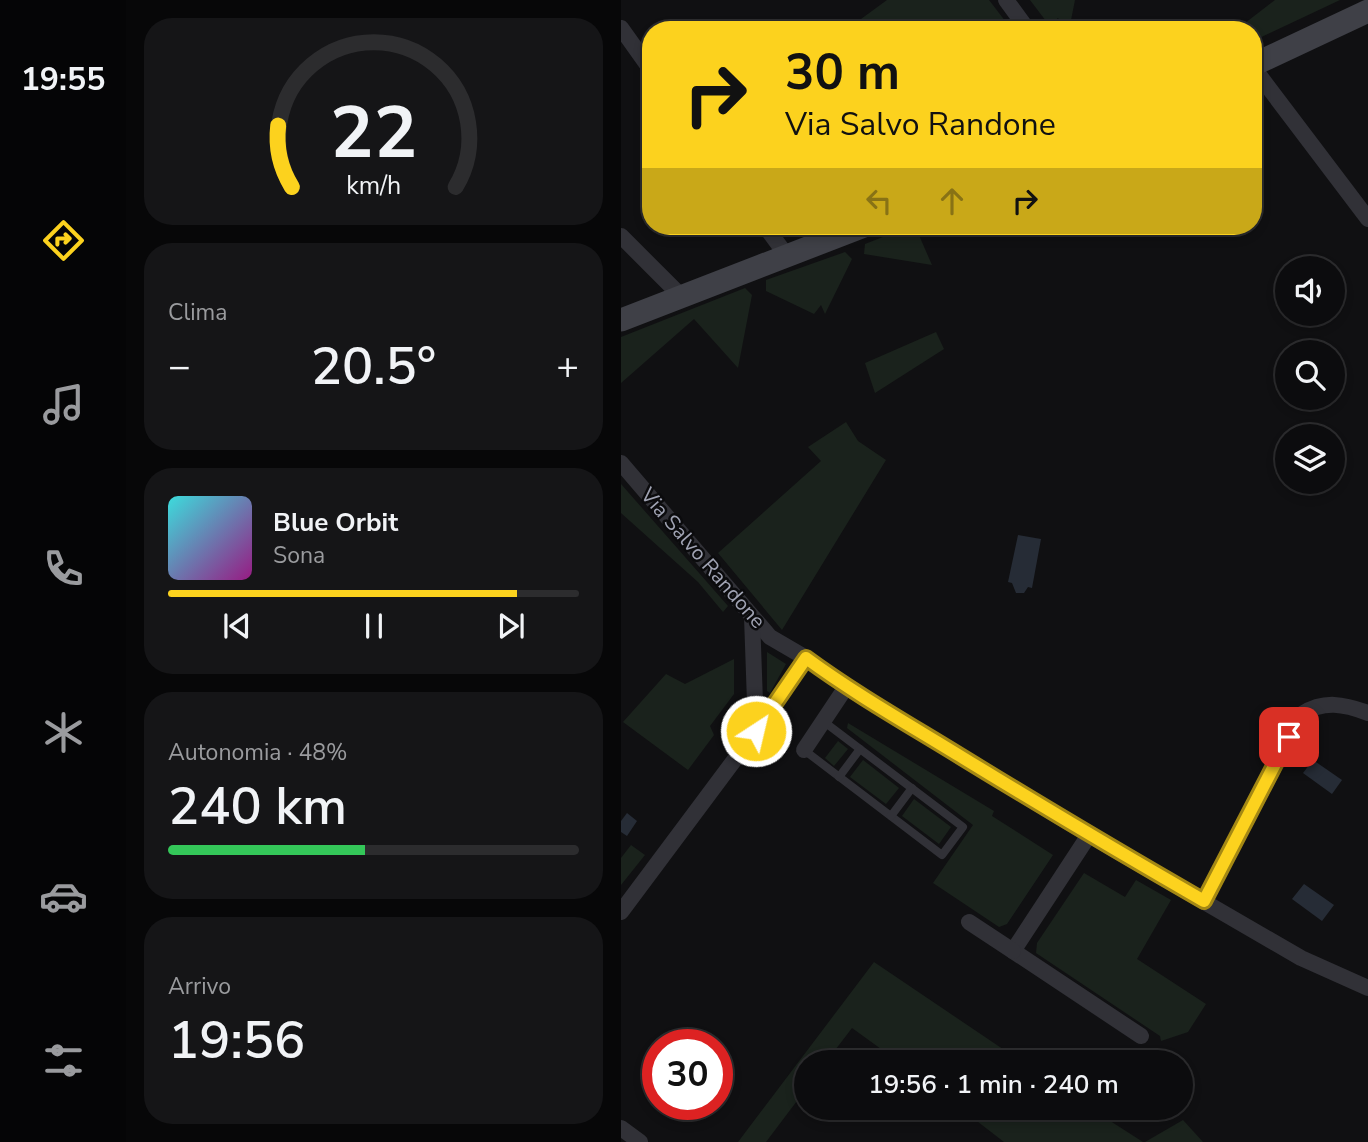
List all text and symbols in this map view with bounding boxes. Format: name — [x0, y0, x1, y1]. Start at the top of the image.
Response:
text: 30 m — [785, 39, 900, 106]
icon: right — [670, 49, 761, 140]
text: 19:55 — [21, 58, 105, 101]
text: 22 — [330, 84, 417, 184]
text: Via Salvo Randone — [785, 103, 1056, 146]
text: km/h — [346, 169, 401, 203]
icon: left — [860, 182, 898, 220]
icon: ahead — [933, 182, 971, 220]
icon: right — [1006, 182, 1044, 220]
icon: directions — [39, 216, 88, 265]
map controls — [1275, 256, 1345, 494]
button: sound — [1275, 256, 1345, 326]
text: Clima — [168, 297, 228, 328]
text: 20.5° — [311, 331, 436, 402]
button: search — [1275, 340, 1345, 410]
text: − — [168, 341, 191, 392]
text: + — [556, 341, 579, 392]
icon: music — [39, 380, 88, 429]
button: layers — [1275, 424, 1345, 494]
street label: Via Salvo Randone — [633, 481, 772, 634]
text: Blue Orbit — [273, 505, 398, 540]
text: Sona — [273, 540, 325, 571]
icon: phone — [39, 544, 88, 593]
icon: previous — [218, 607, 256, 645]
icon: pause — [355, 607, 393, 645]
icon: next — [492, 607, 530, 645]
position arrow — [719, 694, 793, 768]
pin — [1259, 707, 1319, 767]
icon: climate — [39, 708, 88, 757]
icon: arrive — [1270, 718, 1308, 756]
text: Autonomia · 48% — [168, 737, 348, 768]
text: 240 km — [168, 771, 347, 842]
icon: car — [39, 872, 88, 921]
text: Arrivo — [168, 971, 231, 1002]
text: 19:56 — [168, 1005, 305, 1076]
speed limit sign: 30 — [642, 1029, 733, 1120]
icon: filters — [39, 1036, 88, 1085]
text: 19:56 · 1 min · 240 m — [868, 1067, 1119, 1102]

